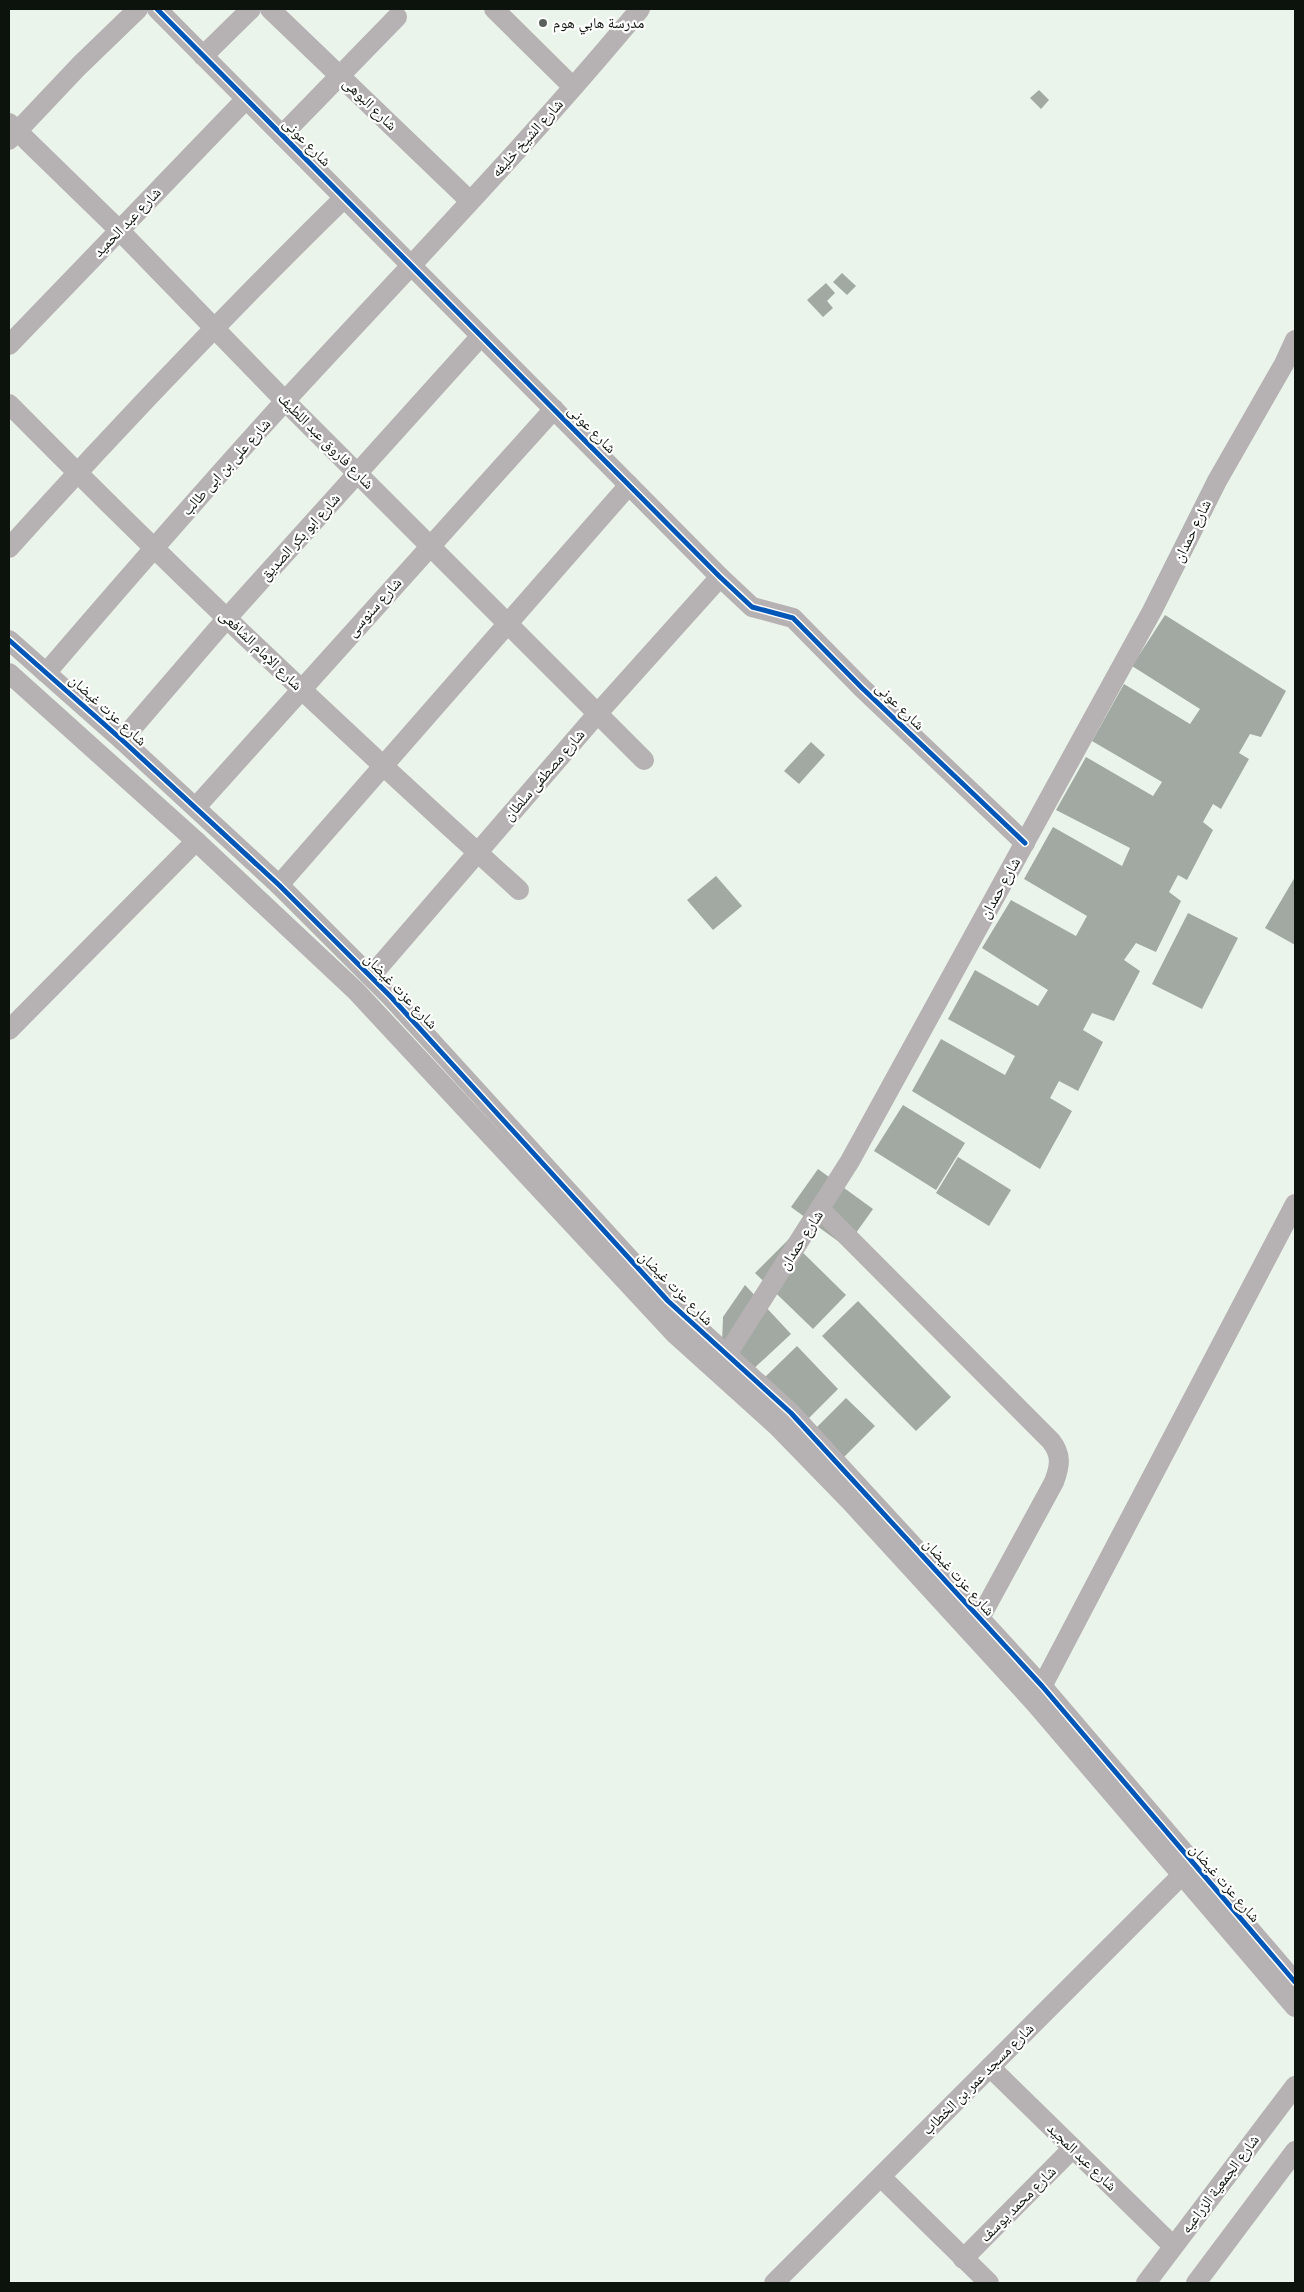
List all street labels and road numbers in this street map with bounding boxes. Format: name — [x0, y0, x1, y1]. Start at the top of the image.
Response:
street label: شارع البوهى — [339, 74, 401, 135]
street label: شارع الشيخ خليفه — [487, 95, 568, 181]
street label: شارع عونى — [278, 114, 335, 171]
street label: شارع عبد الحميد — [89, 183, 166, 261]
street label: شارع فاروق عبد اللطيف — [274, 389, 378, 494]
street label: شارع عونى — [563, 401, 620, 458]
street label: شارع على بن ابى طالب — [178, 415, 275, 520]
street label: شارع ابو بكر الصديق — [256, 490, 345, 585]
street label: شارع حمدان — [1169, 497, 1216, 566]
street label: شارع سنوسى — [343, 574, 406, 641]
street label: شارع الإمام الشافعى — [215, 606, 306, 695]
street label: شارع عزت غيضان — [65, 671, 151, 750]
street label: شارع عونى — [871, 678, 928, 734]
street label: شارع مصطفى سلطان — [499, 726, 589, 825]
street label: شارع حمدان — [976, 854, 1025, 922]
street label: شارع عزت غيضان — [360, 949, 442, 1033]
street label: شارع حمدان — [775, 1207, 828, 1274]
street label: شارع عزت غيضان — [634, 1247, 717, 1330]
street label: شارع عزت غيضان — [919, 1535, 999, 1620]
street label: شارع عزت غيضان — [1185, 1840, 1264, 1927]
street label: شارع مسجد عمر بن الخطاب — [918, 2019, 1038, 2139]
street label: شارع عبد المجيد — [1043, 2119, 1121, 2196]
street label: شارع الجمعية الزراعيه — [1177, 2131, 1264, 2237]
street label: شارع محمد يوسف — [976, 2162, 1061, 2246]

